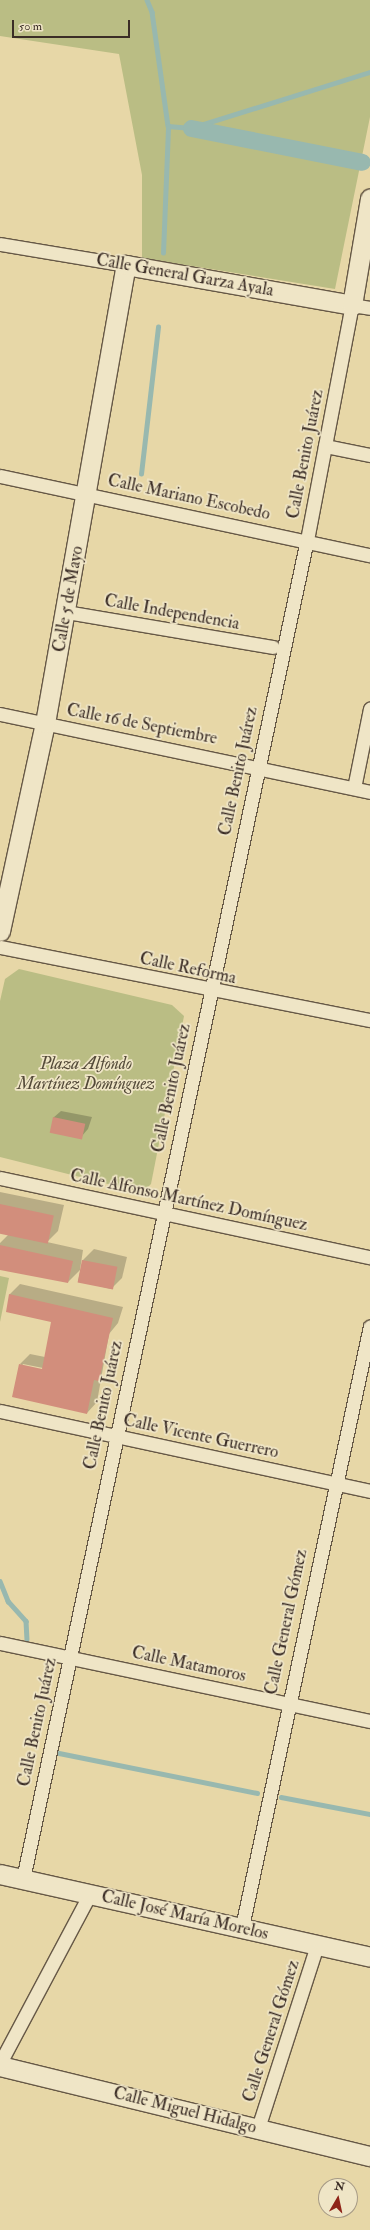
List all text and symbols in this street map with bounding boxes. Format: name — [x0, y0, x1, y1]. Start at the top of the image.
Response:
scale bar — [14, 12, 132, 38]
text: 50 m — [19, 19, 42, 34]
street label: Calle General Garza Ayala — [95, 249, 275, 301]
street label: Calle Benito Juárez — [282, 388, 328, 520]
street label: Calle Mariano Escobedo — [106, 470, 272, 524]
street label: Calle 5 de Mayo — [49, 544, 87, 654]
street label: Calle Independencia — [103, 590, 241, 634]
street label: Calle 16 de Septiembre — [65, 699, 219, 749]
street label: Calle Benito Juárez — [214, 705, 262, 837]
street label: Calle Reforma — [138, 948, 238, 988]
street label: Calle Benito Juárez — [147, 1022, 195, 1154]
park label: Plaza Alfondo Martínez Domínguez — [17, 1054, 155, 1094]
street label: Calle Alfonso Martínez Domínguez — [68, 1165, 310, 1235]
street label: Calle Benito Juárez — [79, 1339, 127, 1471]
street label: Calle Vicente Guerrero — [121, 1410, 281, 1462]
street label: Calle General Gómez — [261, 1547, 311, 1697]
street label: Calle Matamoros — [130, 1642, 248, 1686]
street label: Calle Benito Juárez — [13, 1656, 61, 1788]
street label: Calle José María Morelos — [100, 1886, 270, 1944]
street label: Calle General Gómez — [238, 1957, 304, 2105]
street label: Calle Miguel Hidalgo — [111, 2082, 259, 2138]
north arrow — [318, 2178, 358, 2218]
text: N — [334, 2179, 346, 2194]

